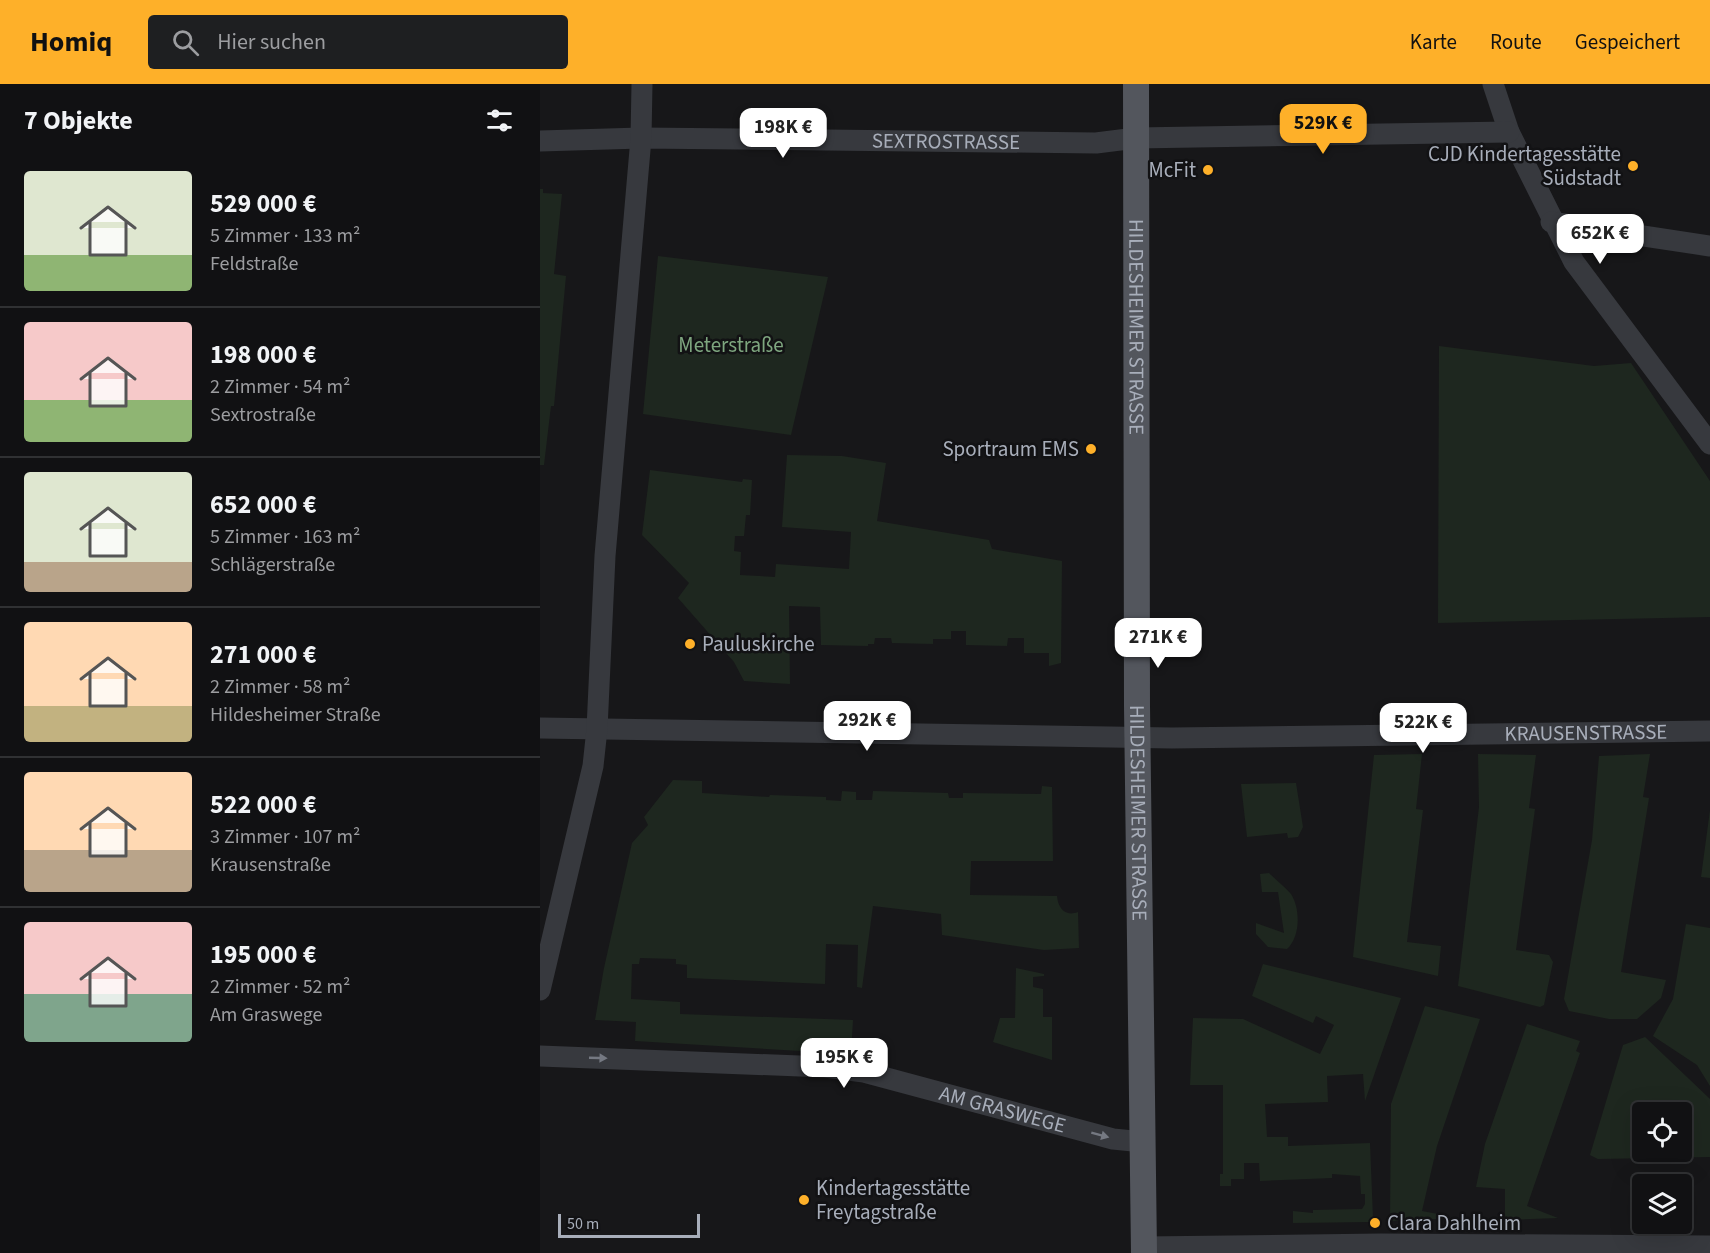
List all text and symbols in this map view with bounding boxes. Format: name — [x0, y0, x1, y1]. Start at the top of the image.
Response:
search box — [148, 15, 568, 69]
text: Homiq — [30, 22, 112, 62]
icon: search — [169, 26, 202, 59]
text: Hier suchen — [217, 26, 326, 58]
text: Karte — [1410, 27, 1457, 57]
text: Route — [1490, 27, 1542, 57]
text: Gespeichert — [1575, 27, 1680, 57]
text: 7 Objekte — [24, 102, 133, 139]
icon: filters — [483, 104, 516, 137]
pin: 529K € — [1274, 104, 1372, 155]
pin: 198K € — [734, 108, 832, 159]
text: 529K € — [1294, 109, 1352, 137]
text: 198K € — [754, 113, 812, 141]
street label: SEXTROSTRASSE — [872, 126, 1020, 157]
place label: CJD Kindertagesstätte Südstadt — [1428, 139, 1621, 193]
place label: McFit — [1149, 155, 1196, 185]
marker: CJD Kindertagesstätte Südstadt — [1626, 159, 1640, 173]
marker: McFit — [1201, 163, 1215, 177]
text: 529 000 € — [210, 185, 317, 222]
icon: home — [72, 195, 144, 267]
pin: 652K € — [1551, 214, 1649, 265]
street label: HILDESHEIMER STRASSE — [1121, 219, 1152, 435]
text: 652K € — [1571, 219, 1629, 247]
text: 5 Zimmer · 133 m² — [210, 222, 360, 250]
text: Feldstraße — [210, 250, 298, 278]
park label: Meterstraße — [678, 330, 784, 360]
text: 198 000 € — [210, 336, 317, 373]
icon: home — [72, 346, 144, 418]
text: 2 Zimmer · 54 m² — [210, 373, 350, 401]
text: Sextrostraße — [210, 401, 316, 429]
place label: Sportraum EMS — [942, 434, 1079, 464]
marker: Sportraum EMS — [1084, 442, 1098, 456]
text: 652 000 € — [210, 486, 317, 523]
icon: home — [72, 496, 144, 568]
text: 5 Zimmer · 163 m² — [210, 523, 360, 551]
text: Schlägerstraße — [210, 551, 335, 579]
pin: 271K € — [1109, 618, 1207, 669]
text: 271K € — [1129, 623, 1187, 651]
place label: Pauluskirche — [702, 629, 815, 659]
text: 271 000 € — [210, 636, 317, 673]
marker: Pauluskirche — [683, 637, 697, 651]
icon: home — [72, 646, 144, 718]
text: 2 Zimmer · 58 m² — [210, 673, 350, 701]
text: Hildesheimer Straße — [210, 701, 381, 729]
pin: 292K € — [818, 701, 916, 752]
pin: 522K € — [1374, 703, 1472, 754]
street label: HILDESHEIMER STRASSE — [1122, 705, 1155, 921]
text: 292K € — [838, 706, 896, 734]
text: 522K € — [1394, 708, 1452, 736]
street label: KRAUSENSTRASSE — [1504, 717, 1668, 749]
text: 522 000 € — [210, 786, 317, 823]
icon: home — [72, 796, 144, 868]
text: 3 Zimmer · 107 m² — [210, 823, 360, 851]
text: Krausenstraße — [210, 851, 331, 879]
text: 195 000 € — [210, 936, 317, 973]
icon: home — [72, 946, 144, 1018]
text: 2 Zimmer · 52 m² — [210, 973, 350, 1001]
text: Am Graswege — [210, 1001, 322, 1029]
pin: 195K € — [795, 1038, 893, 1089]
text: 195K € — [815, 1043, 873, 1071]
one-way arrow — [589, 1054, 608, 1063]
street label: AM GRASWEGE — [936, 1078, 1069, 1141]
map controls — [1632, 1102, 1692, 1234]
button: locate — [1632, 1102, 1692, 1162]
one-way arrow — [1090, 1131, 1109, 1141]
place label: Kindertagesstätte Freytagstraße — [816, 1173, 970, 1227]
button: layers — [1632, 1174, 1692, 1234]
marker: Kindertagesstätte Freytagstraße — [797, 1193, 811, 1207]
place label: Clara Dahlheim — [1387, 1208, 1521, 1238]
scale bar — [558, 1211, 700, 1238]
text: 50 m — [567, 1213, 599, 1235]
marker: Clara Dahlheim — [1368, 1216, 1382, 1230]

